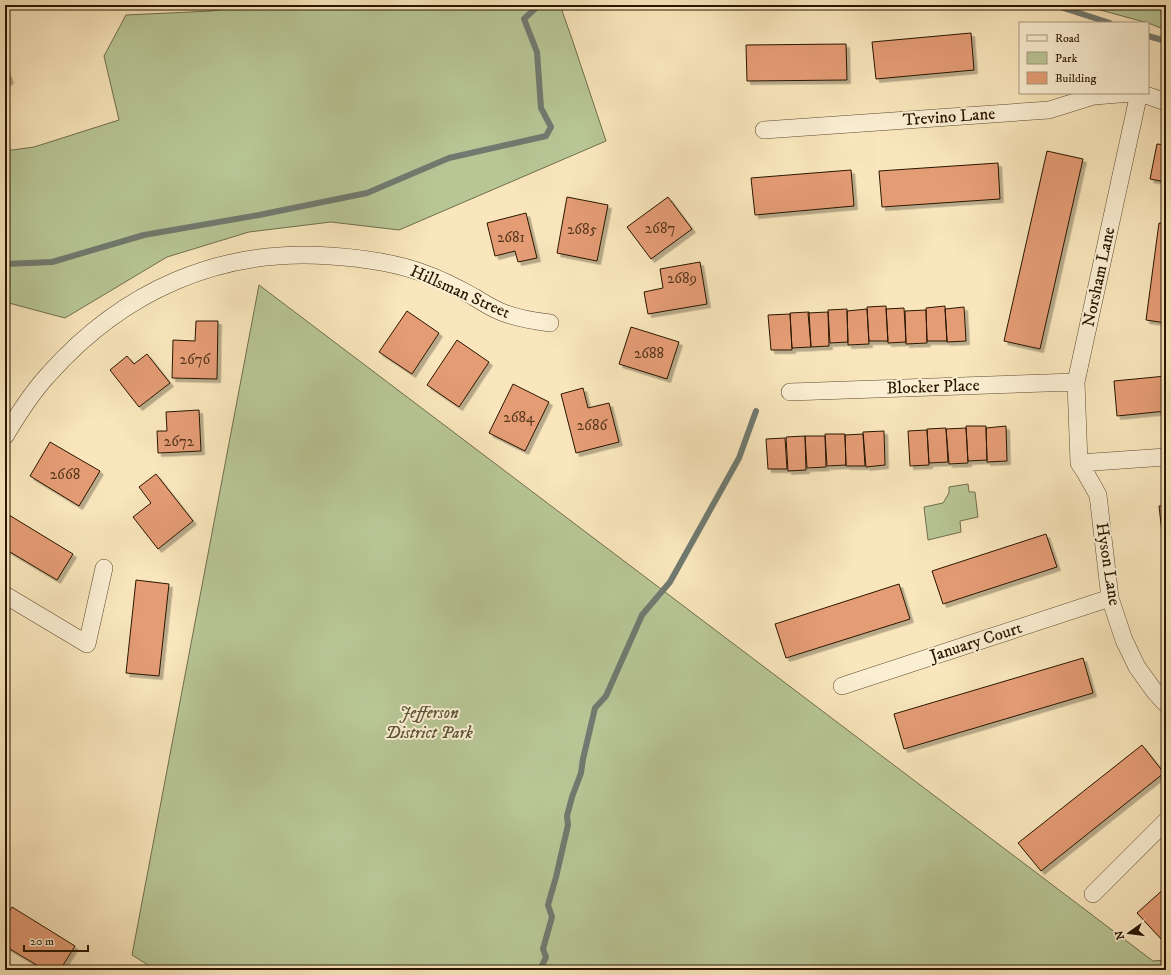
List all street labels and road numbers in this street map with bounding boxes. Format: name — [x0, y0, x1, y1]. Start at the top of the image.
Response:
street label: Trevino Lane — [902, 103, 996, 131]
street label: Norsham Lane — [1078, 225, 1120, 329]
street label: Hillsman Street — [407, 260, 514, 324]
street label: Blocker Place — [886, 374, 980, 400]
street label: Hyson Lane — [1091, 521, 1125, 607]
street label: January Court — [925, 617, 1025, 668]

